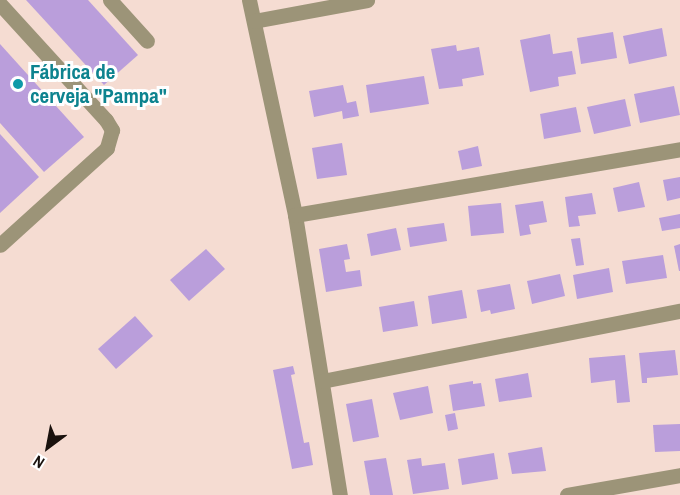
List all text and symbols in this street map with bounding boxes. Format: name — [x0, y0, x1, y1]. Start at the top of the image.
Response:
place label: Fábrica de cerveja "Pampa" — [30, 59, 167, 109]
marker: Fábrica de cerveja "Pampa" — [11, 77, 25, 91]
north arrow — [18, 417, 78, 477]
text: N — [29, 450, 48, 474]

